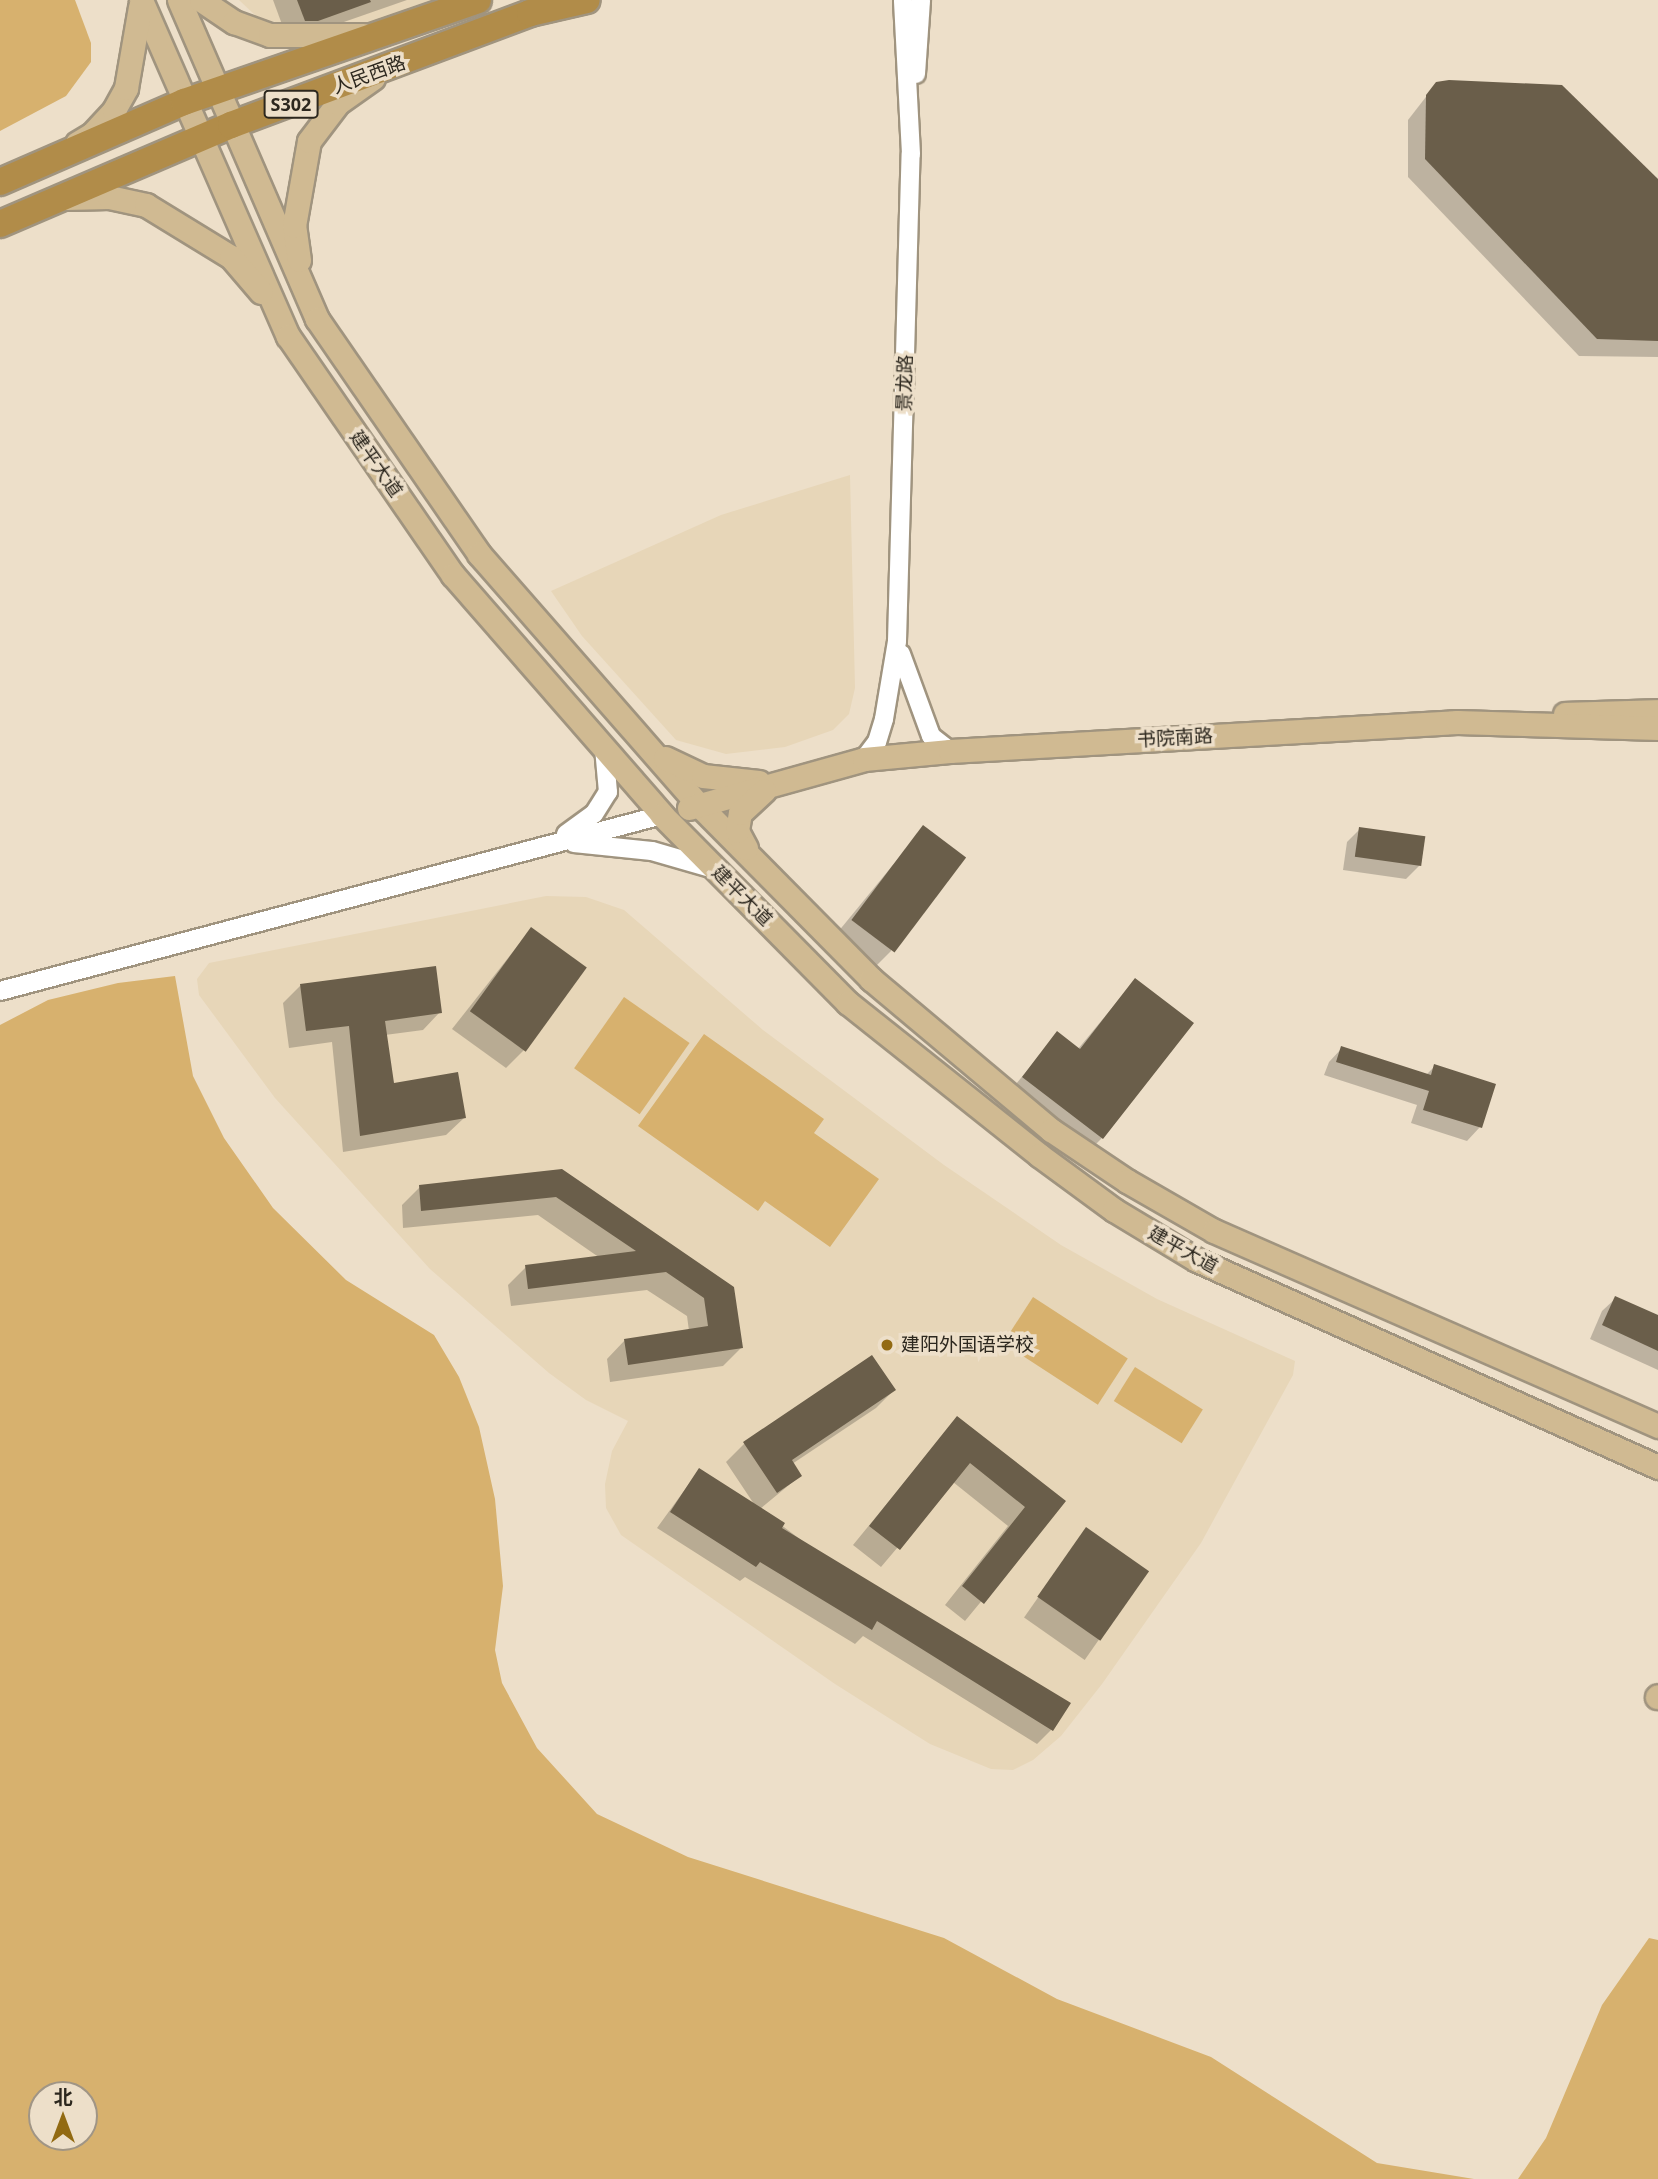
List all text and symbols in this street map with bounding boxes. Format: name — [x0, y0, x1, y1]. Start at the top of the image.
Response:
street label: 人民西路 — [329, 51, 409, 99]
road number: S302 — [263, 90, 319, 119]
street label: 景龙路 — [893, 354, 917, 412]
street label: 建平大道 — [345, 426, 407, 502]
street label: 书院南路 — [1136, 725, 1214, 751]
street label: 建平大道 — [707, 861, 777, 931]
street label: 建平大道 — [1144, 1222, 1222, 1278]
place label: 建阳外国语学校 — [901, 1334, 1034, 1356]
marker: 建阳外国语学校 — [879, 1337, 895, 1353]
north arrow — [28, 2081, 98, 2151]
text: 北 — [53, 2084, 73, 2110]

